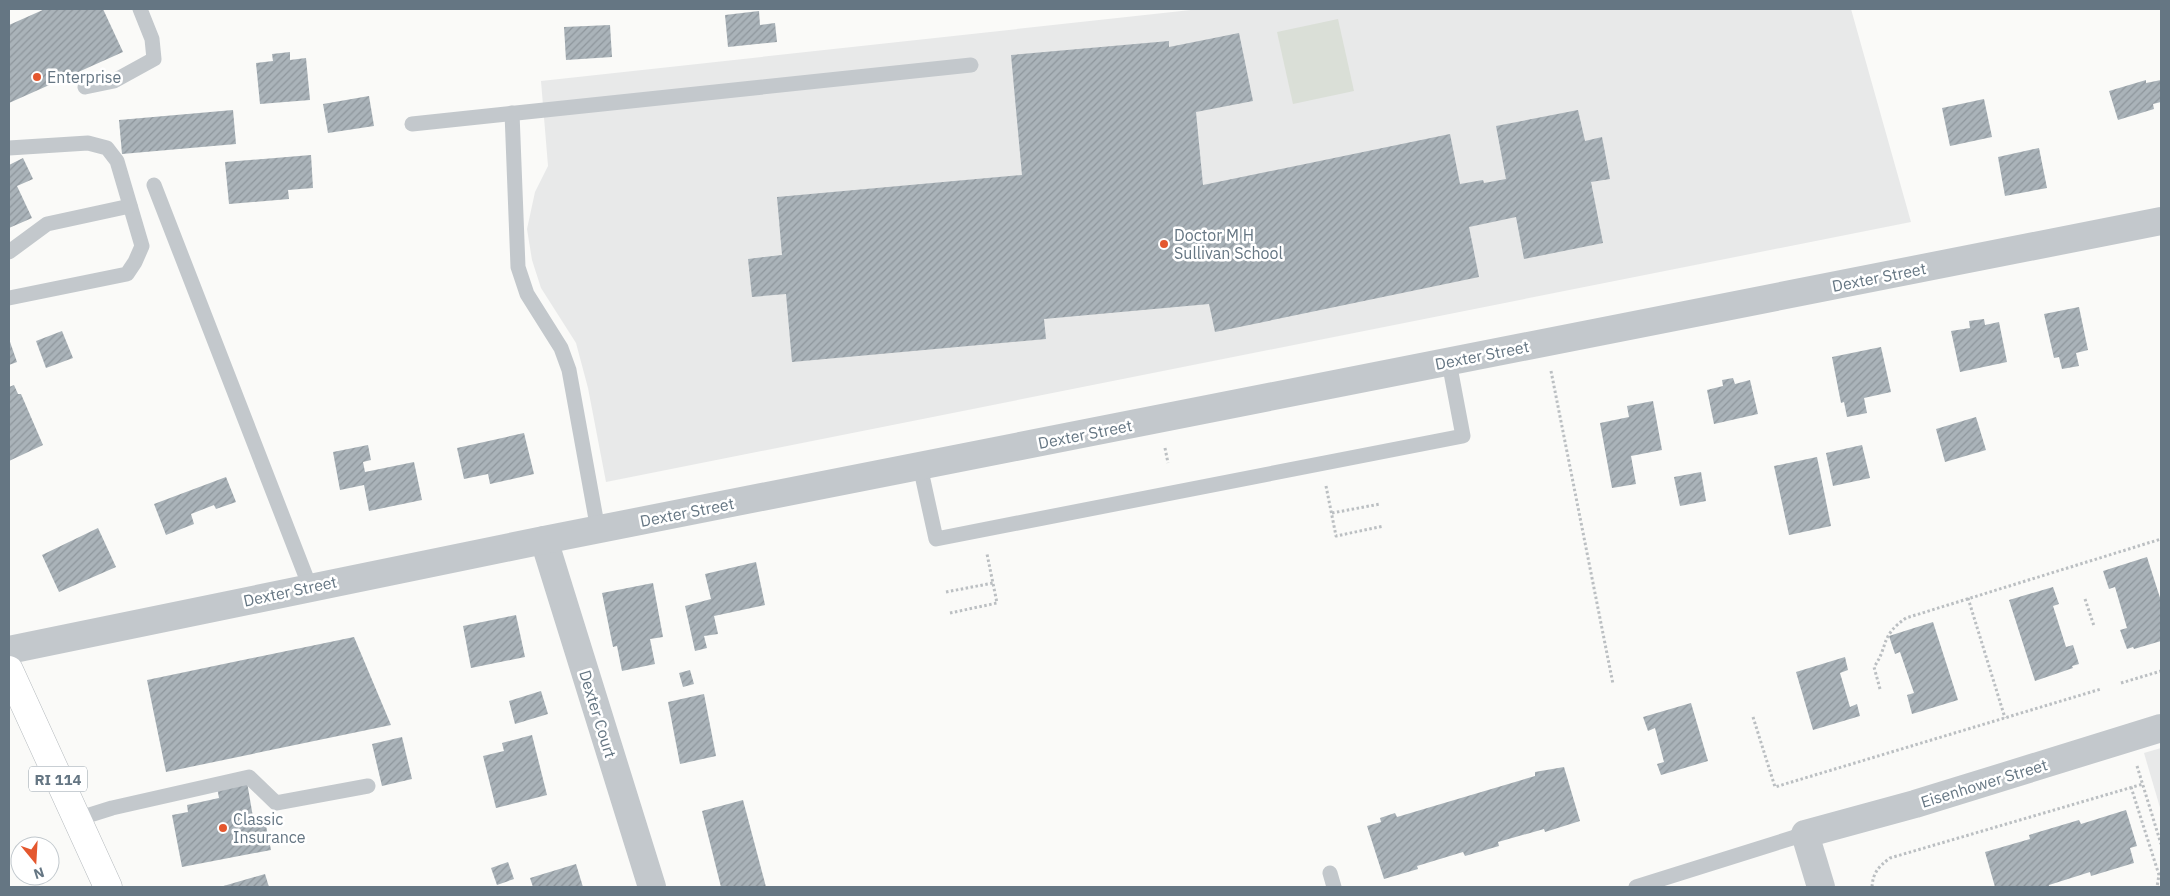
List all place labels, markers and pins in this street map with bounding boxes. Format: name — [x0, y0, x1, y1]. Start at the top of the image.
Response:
place label: Enterprise — [47, 67, 122, 87]
marker: Enterprise — [31, 71, 43, 83]
place label: Doctor M H Sullivan School — [1174, 225, 1283, 263]
marker: Doctor M H Sullivan School — [1158, 238, 1170, 250]
place label: Classic Insurance — [233, 809, 306, 847]
marker: Classic Insurance — [217, 822, 229, 834]

